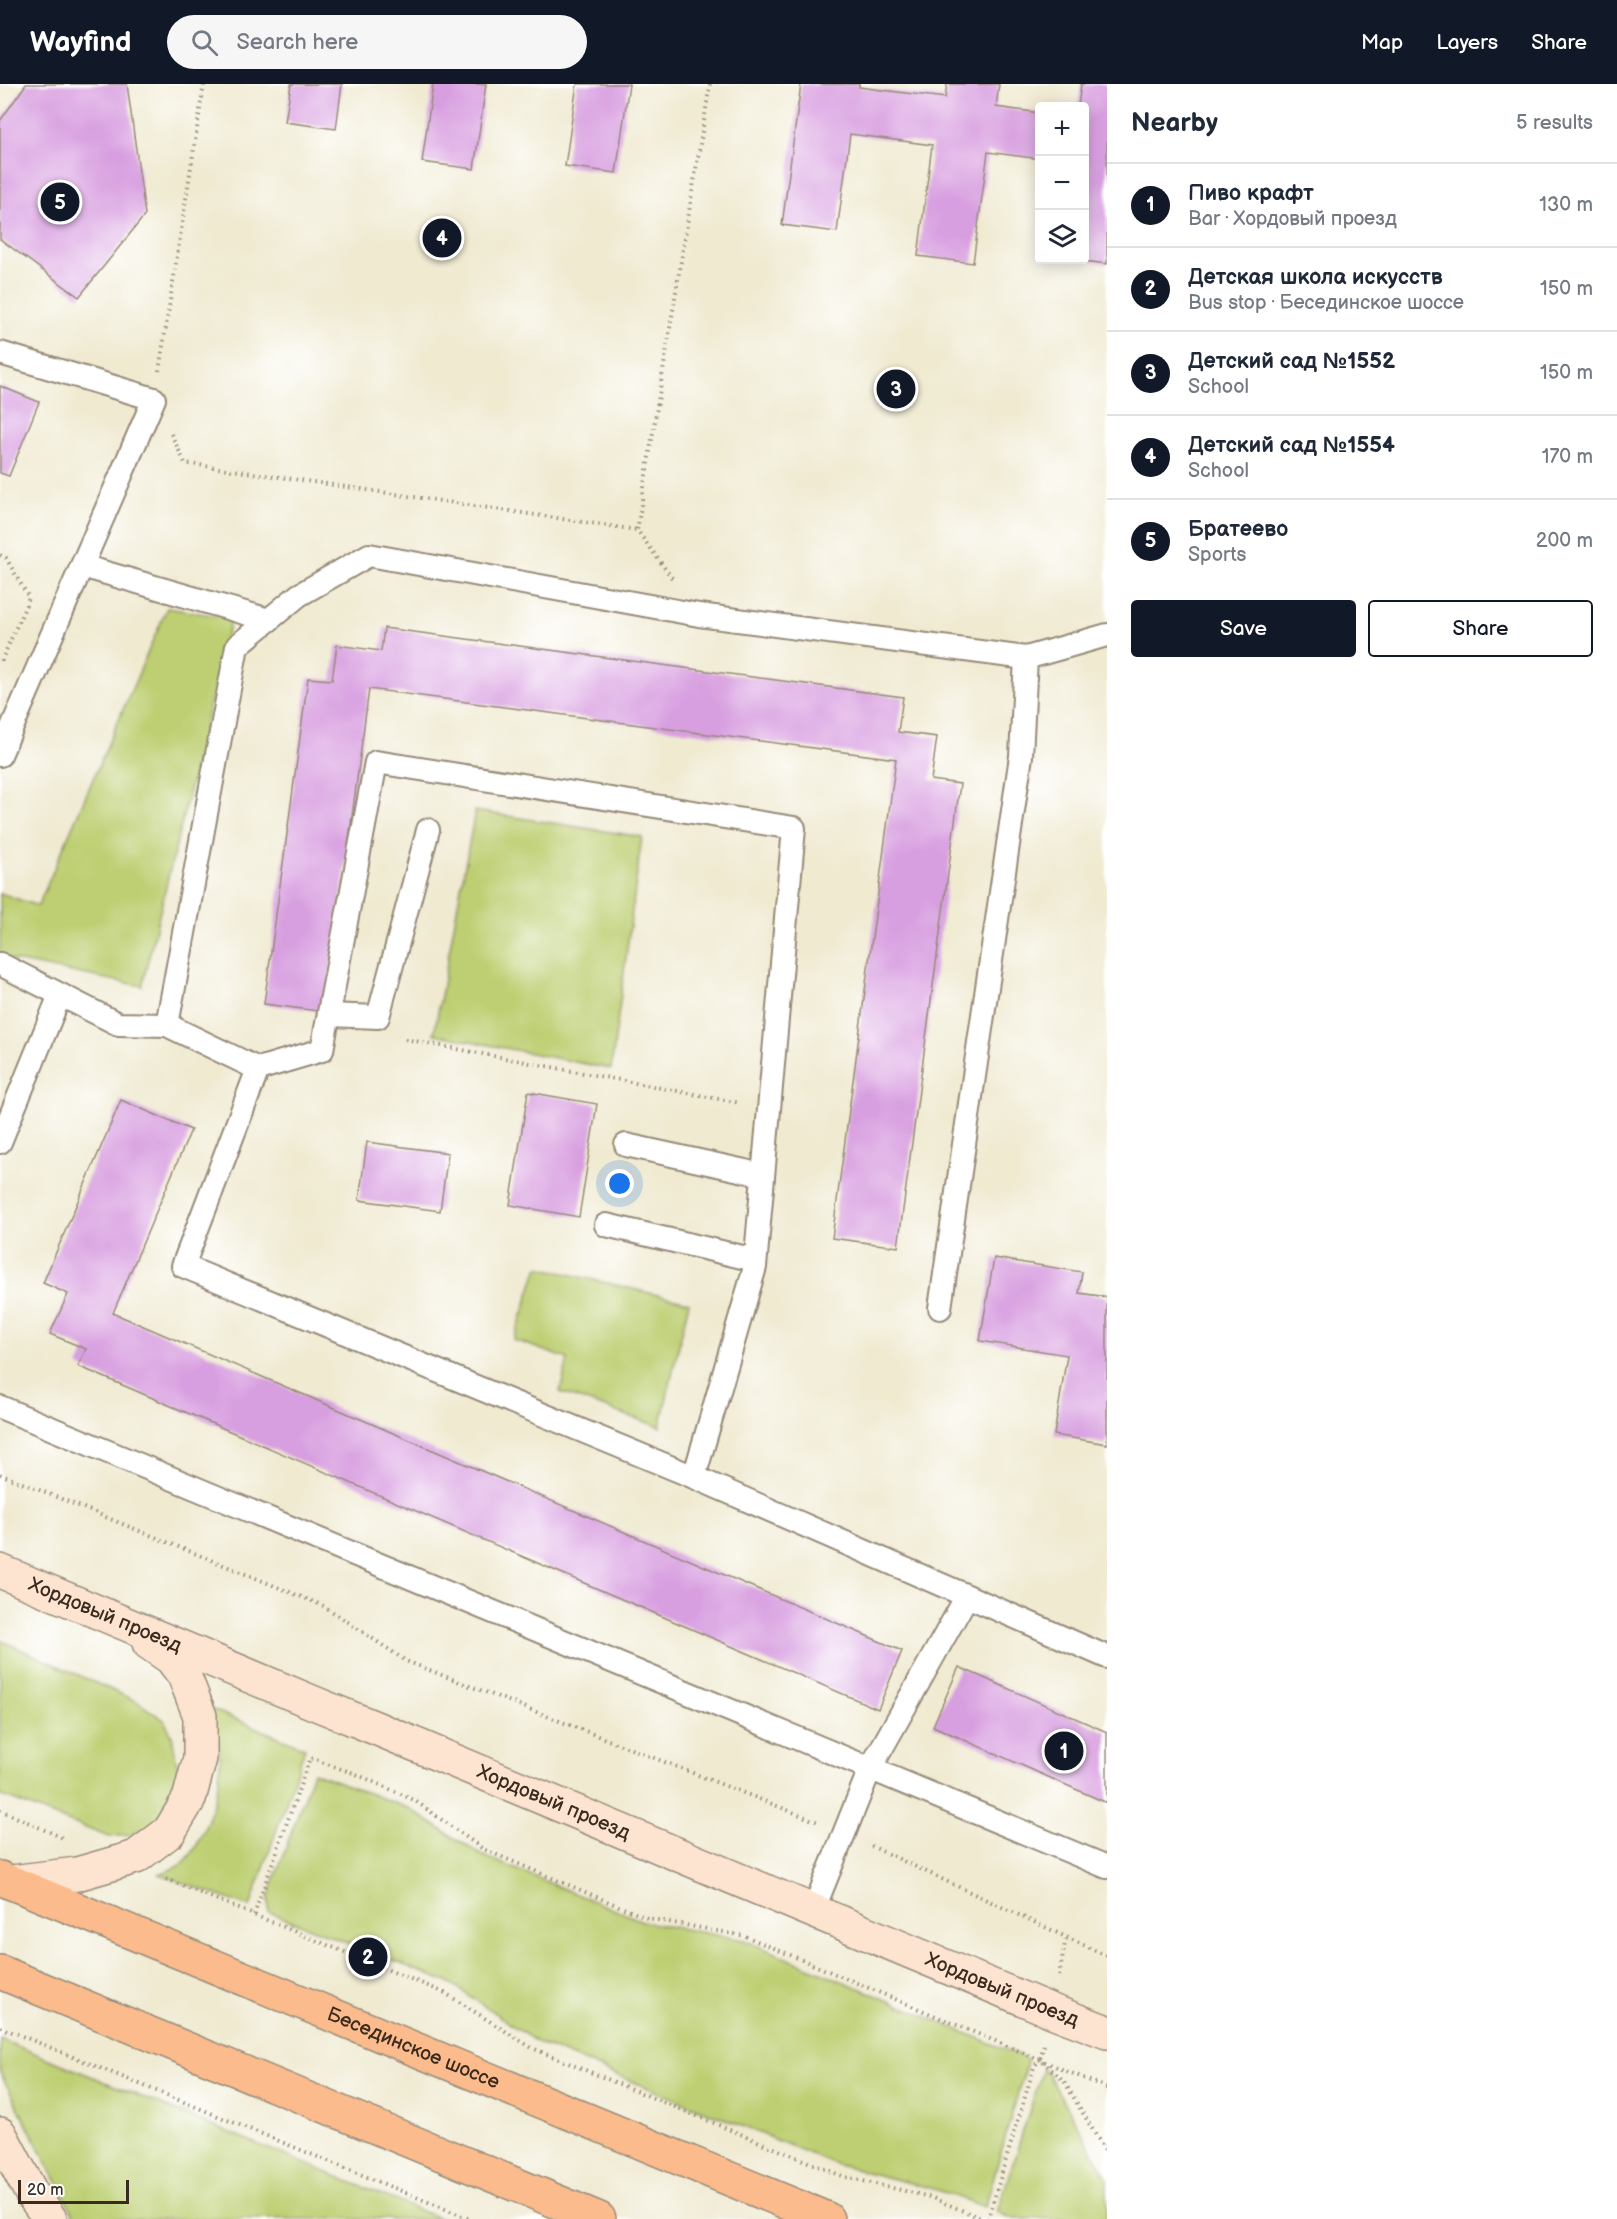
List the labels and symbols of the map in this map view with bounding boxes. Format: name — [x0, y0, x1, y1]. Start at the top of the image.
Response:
pin: 5 — [40, 180, 80, 224]
pin: 4 — [422, 216, 462, 260]
pin: 3 — [876, 366, 916, 412]
your location — [605, 1169, 634, 1198]
street label: Хордовый проезд — [25, 1572, 185, 1658]
pin: 1 — [1044, 1728, 1084, 1774]
street label: Хордовый проезд — [473, 1760, 634, 1845]
pin: 2 — [348, 1934, 388, 1980]
street label: Хордовый проезд — [922, 1947, 1082, 2032]
street label: Бесединское шоссе — [323, 2002, 503, 2095]
scale bar — [18, 2177, 129, 2204]

